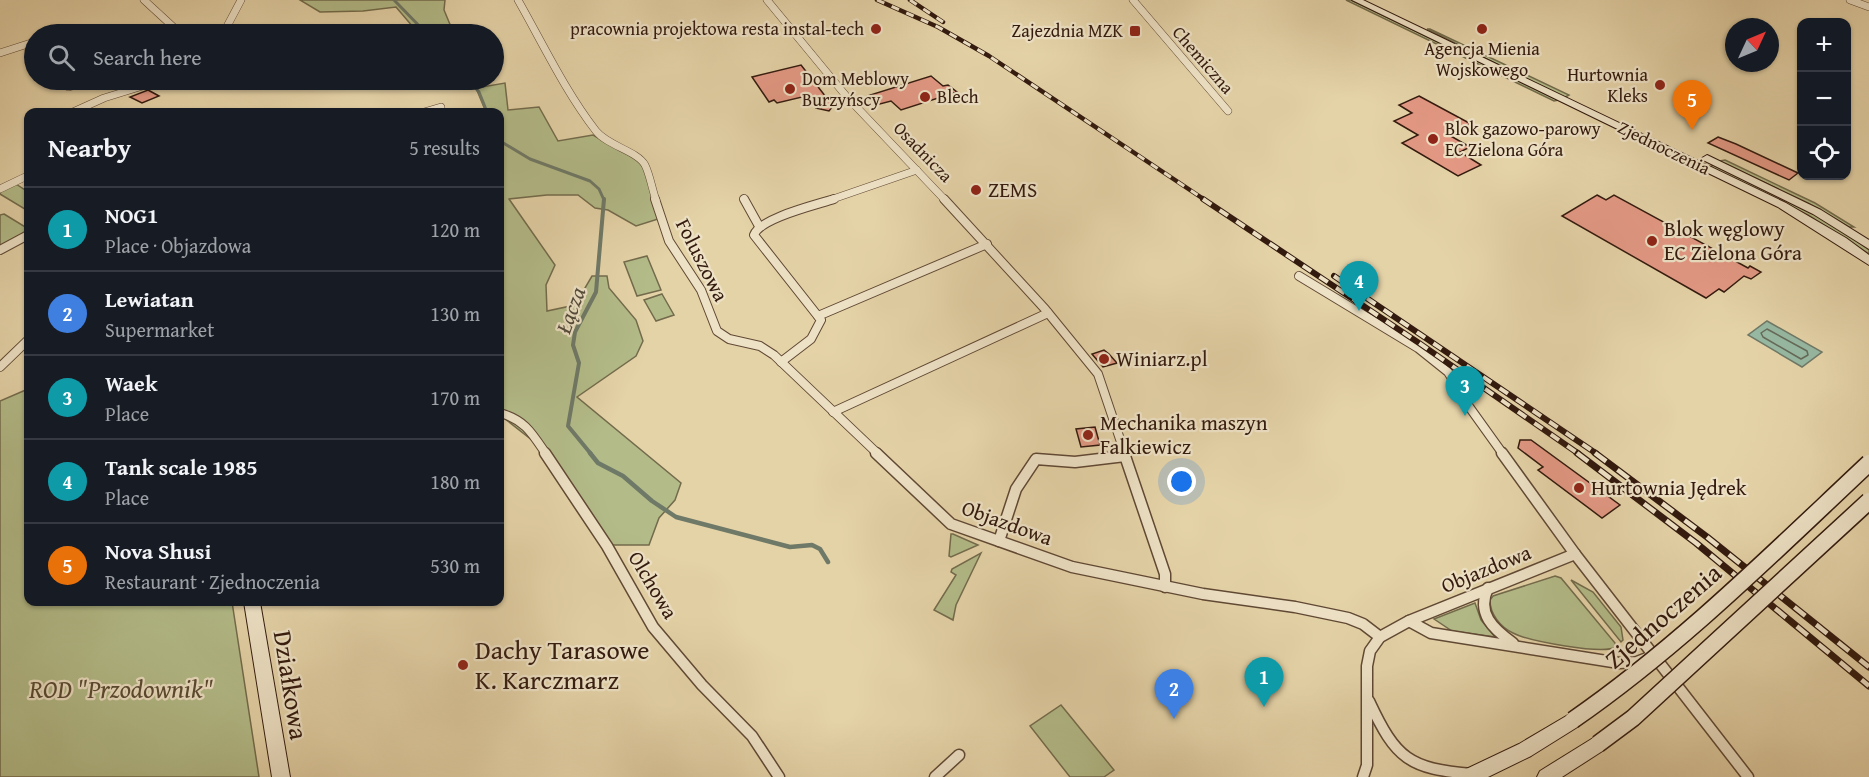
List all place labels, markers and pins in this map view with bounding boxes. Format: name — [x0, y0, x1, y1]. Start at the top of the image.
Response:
place label: pracownia projektowa resta instal-tech — [570, 15, 864, 42]
place label: Zajezdnia MZK — [1012, 17, 1123, 44]
marker: pracownia projektowa resta instal-tech — [869, 22, 883, 36]
marker: Agencja Mienia Wojskowego — [1475, 22, 1489, 36]
marker: Zajezdnia MZK — [1128, 24, 1142, 38]
place label: Agencja Mienia Wojskowego — [1424, 35, 1540, 83]
place label: Hurtownia Kleks — [1567, 61, 1648, 109]
place label: Dom Meblowy Burzyńscy — [802, 65, 909, 113]
marker: Hurtownia Kleks — [1653, 78, 1667, 92]
pin: 5 — [1672, 80, 1712, 130]
marker: Dom Meblowy Burzyńscy — [783, 82, 797, 96]
place label: Blech — [937, 83, 979, 110]
marker: Blech — [918, 90, 932, 104]
place label: Blok gazowo-parowy EC Zielona Góra — [1445, 115, 1601, 163]
marker: Blok gazowo-parowy EC Zielona Góra — [1426, 132, 1440, 146]
place label: ZEMS — [988, 174, 1037, 205]
marker: ZEMS — [969, 183, 983, 197]
place label: Blok węglowy EC Zielona Góra — [1664, 213, 1802, 268]
marker: Blok węglowy EC Zielona Góra — [1645, 234, 1659, 248]
pin: 4 — [1340, 262, 1378, 311]
place label: Winiarz.pl — [1116, 343, 1208, 374]
marker: Winiarz.pl — [1097, 352, 1111, 366]
pin: 3 — [1446, 366, 1484, 416]
place label: Mechanika maszyn Falkiewicz — [1100, 407, 1268, 462]
marker: Mechanika maszyn Falkiewicz — [1081, 428, 1095, 442]
place label: Hurtownia Jędrek — [1591, 472, 1747, 503]
marker: Hurtownia Jędrek — [1572, 481, 1586, 495]
place label: Dachy Tarasowe K. Karczmarz — [475, 630, 649, 699]
marker: Dachy Tarasowe K. Karczmarz — [456, 658, 470, 672]
pin: 1 — [1244, 658, 1284, 707]
pin: 2 — [1154, 670, 1194, 719]

